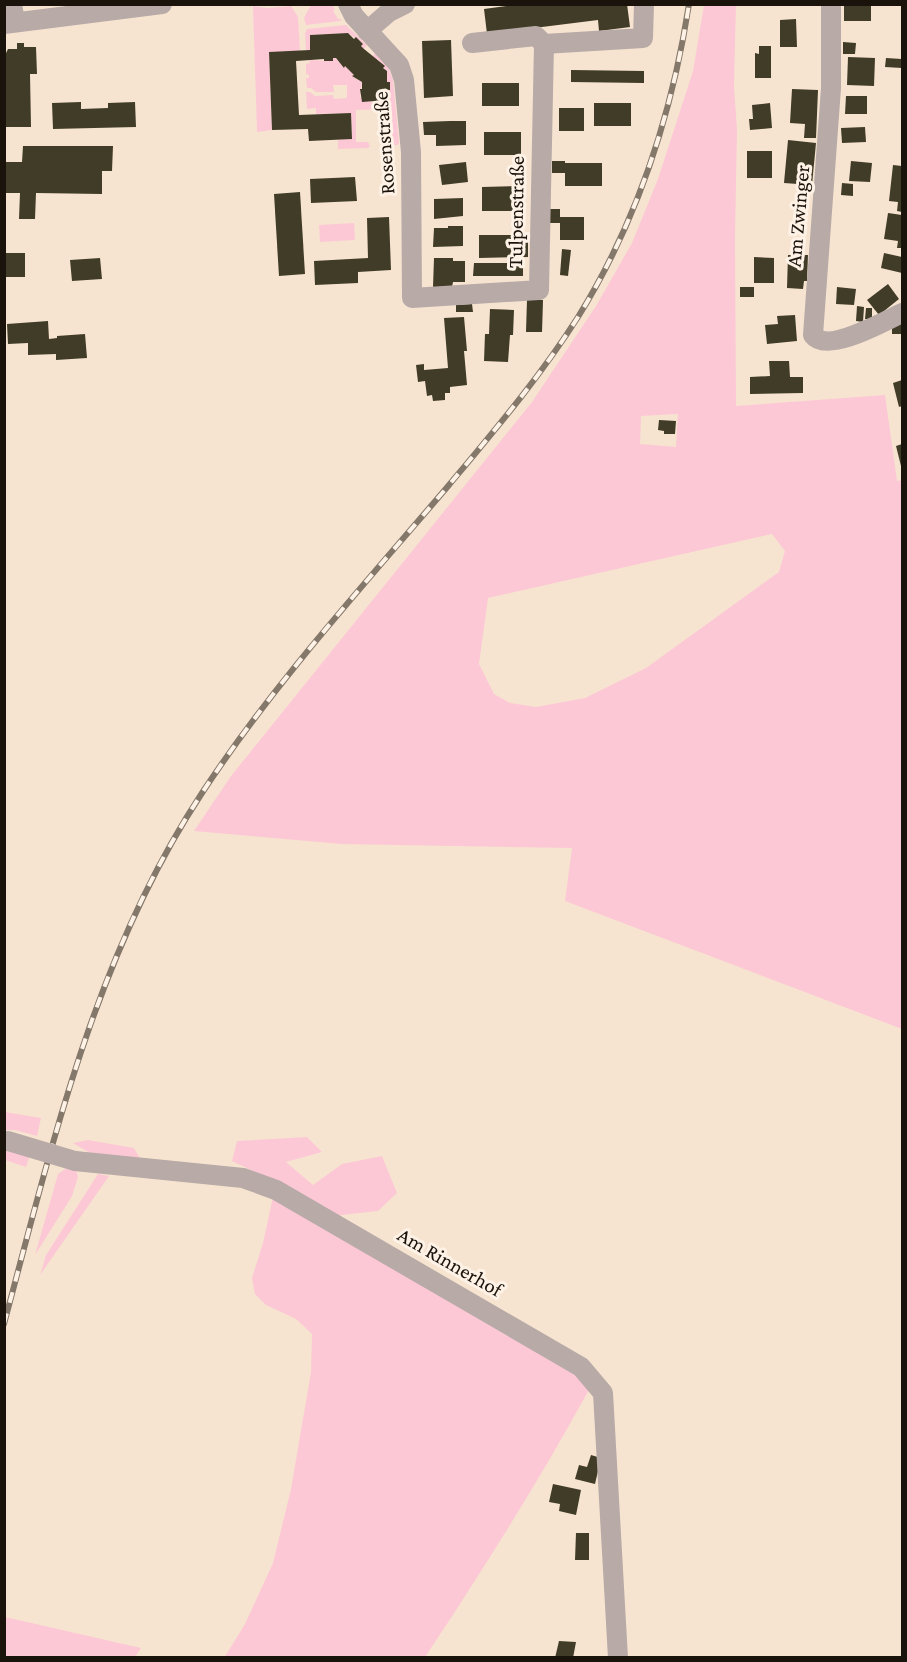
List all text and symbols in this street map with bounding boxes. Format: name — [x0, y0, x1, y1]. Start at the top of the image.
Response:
street label: Rosenstraße — [368, 91, 400, 195]
street label: Tulpenstraße — [503, 156, 529, 268]
street label: Am Zwinger — [782, 163, 814, 268]
street label: Am Rinnerhof — [393, 1222, 508, 1303]

